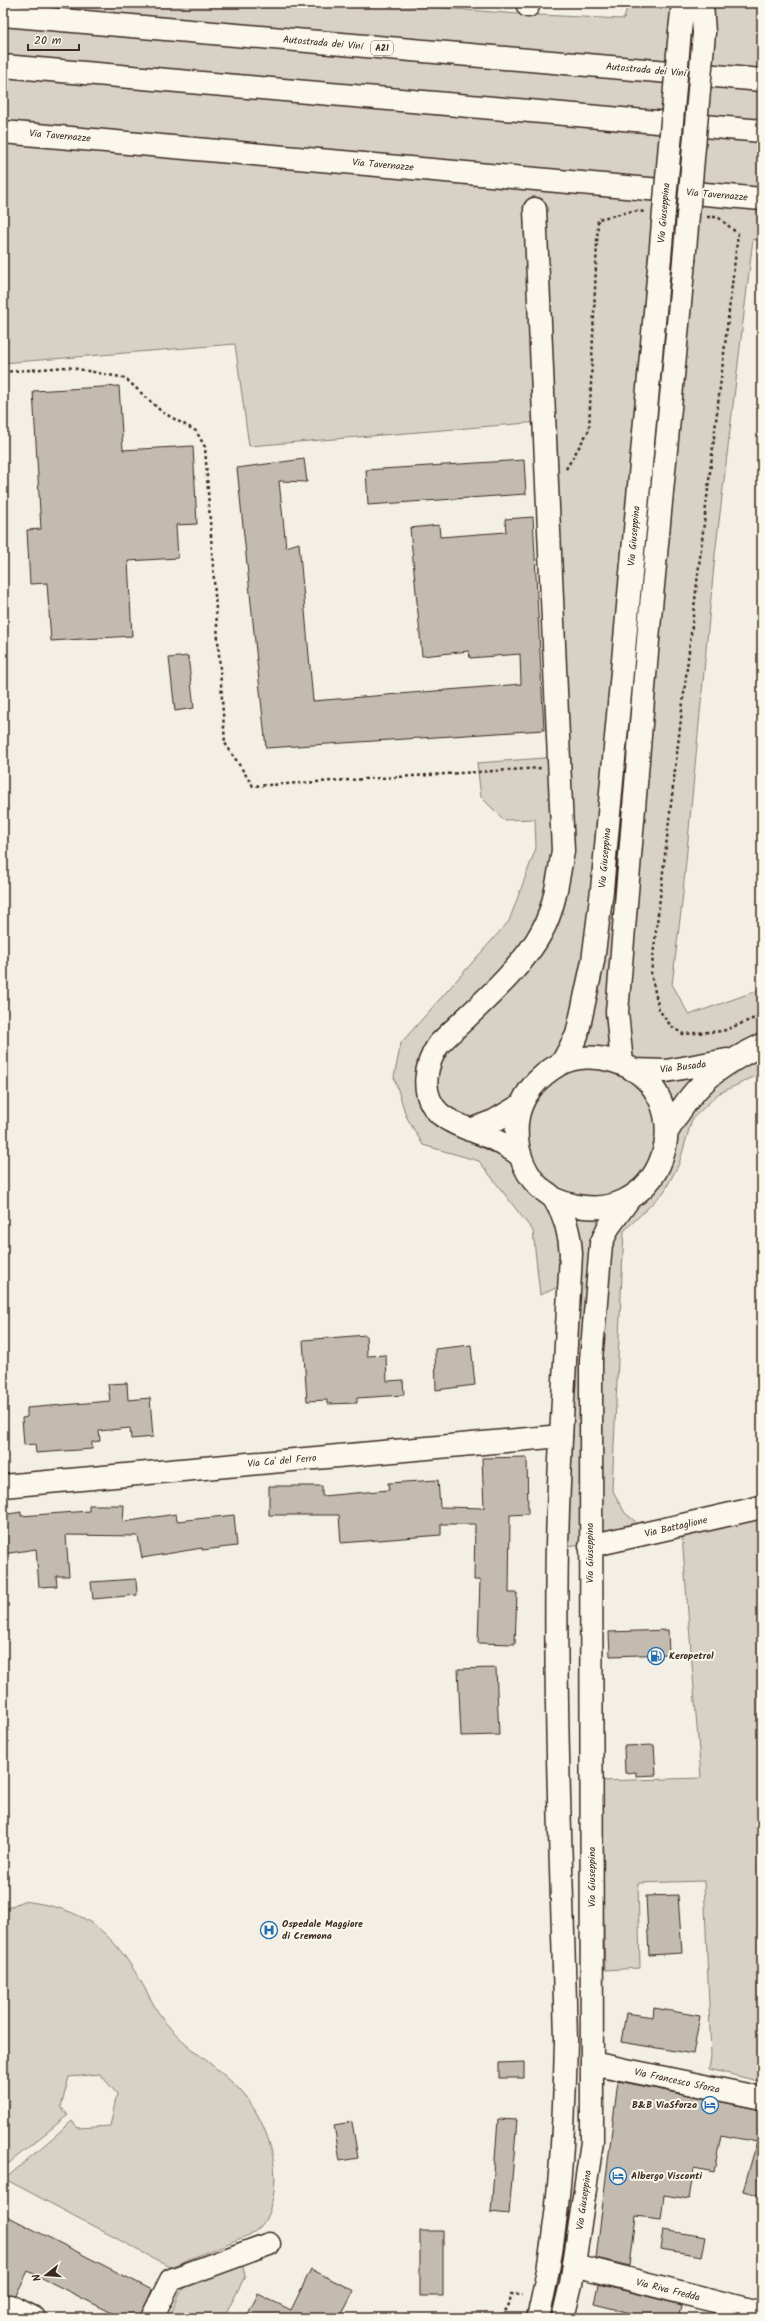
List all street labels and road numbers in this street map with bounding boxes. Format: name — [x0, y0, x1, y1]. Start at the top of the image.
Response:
street label: Autostrada dei Vini — [282, 32, 364, 55]
road number: A21 — [371, 41, 393, 55]
street label: Autostrada dei Vini — [605, 59, 687, 82]
street label: Via Tavernazze — [29, 125, 92, 147]
street label: Via Tavernazze — [352, 154, 415, 176]
street label: Via Giuseppina — [653, 182, 675, 244]
street label: Via Tavernazze — [686, 184, 749, 206]
street label: Via Giuseppina — [623, 505, 645, 567]
street label: Via Giuseppina — [594, 827, 616, 889]
street label: Via Busada — [659, 1056, 707, 1078]
street label: Via Ca' del Ferro — [247, 1450, 318, 1472]
street label: Via Battaglione — [643, 1512, 709, 1542]
street label: Via Giuseppina — [582, 1522, 598, 1583]
street label: Via Giuseppina — [584, 1846, 600, 1907]
street label: Via Francesco Sforza — [633, 2064, 722, 2098]
street label: Via Giuseppina — [572, 2169, 596, 2231]
street label: Via Riva Fredda — [634, 2274, 702, 2306]

